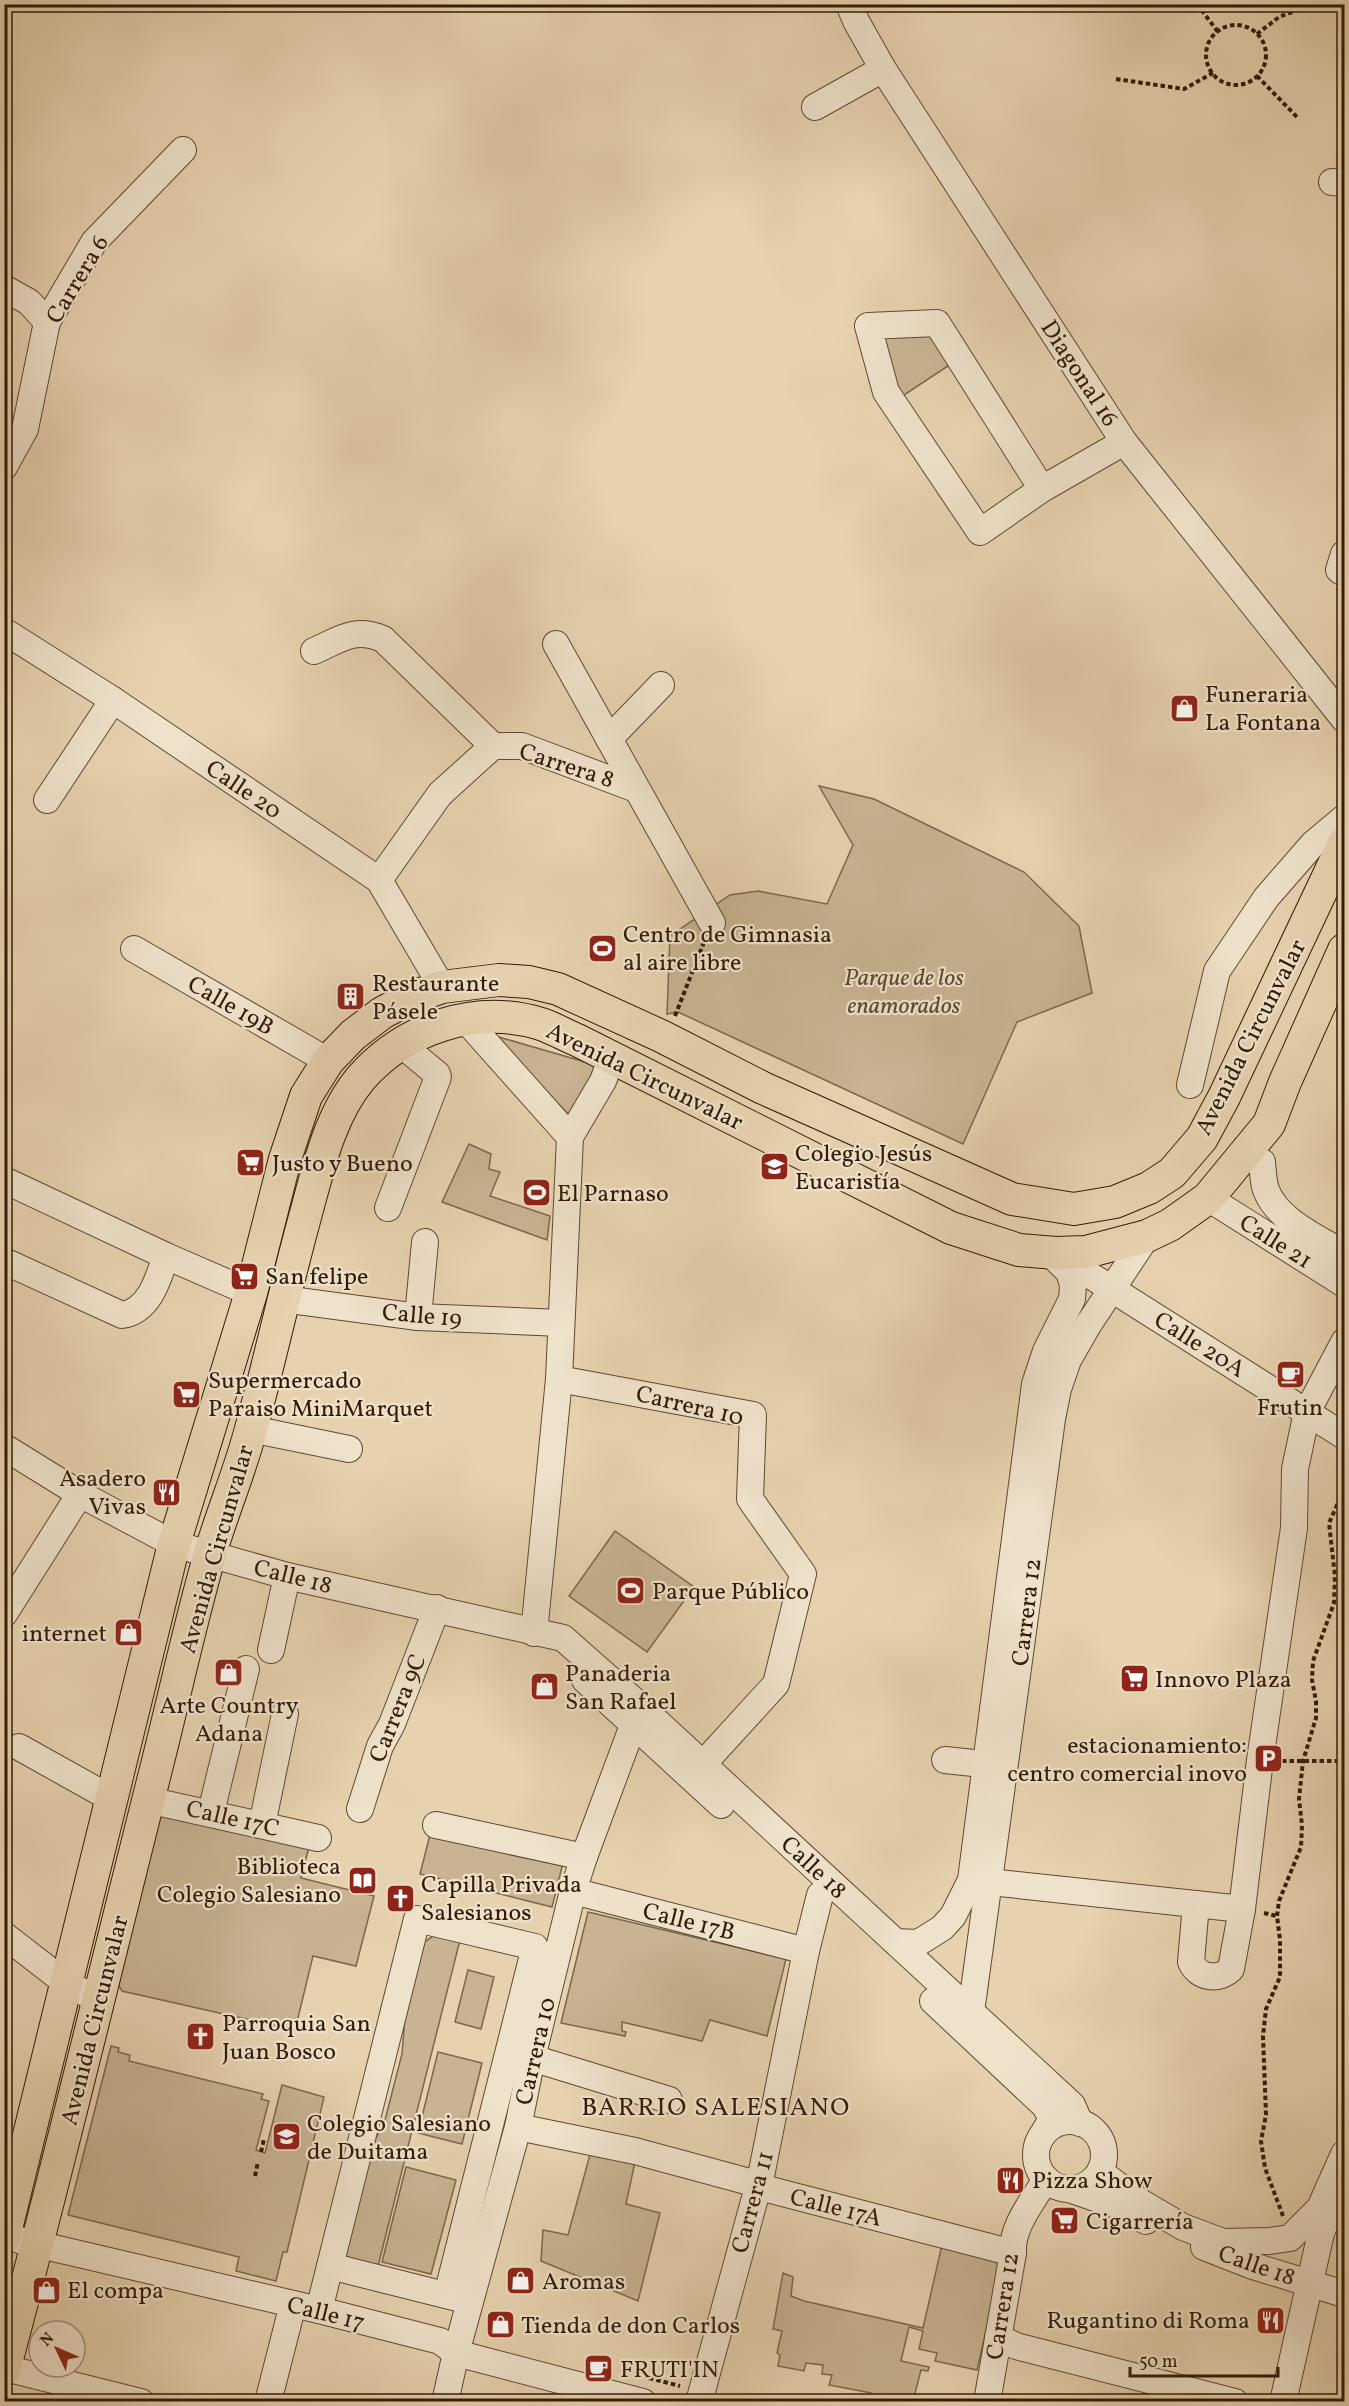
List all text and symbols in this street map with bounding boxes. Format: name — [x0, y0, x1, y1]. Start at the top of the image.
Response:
street label: Carrera 6 — [39, 229, 119, 331]
street label: Diagonal 16 — [1031, 314, 1126, 434]
place label: Funeraria La Fontana — [1205, 679, 1321, 741]
shop icon: Funeraria La Fontana — [1168, 692, 1200, 724]
street label: Carrera 8 — [514, 736, 618, 798]
street label: Calle 20 — [198, 753, 288, 829]
place label: Centro de Gimnasia al aire libre — [623, 919, 832, 981]
sports icon: Centro de Gimnasia al aire libre — [586, 932, 618, 964]
street label: Avenida Circunvalar — [1188, 934, 1316, 1142]
park label: Parque de los enamorados — [844, 962, 964, 1024]
street label: Calle 19B — [180, 968, 280, 1045]
place label: Restaurante Pásele — [372, 968, 499, 1030]
building icon: Restaurante Pásele — [335, 981, 367, 1013]
street label: Avenida Circunvalar — [540, 1015, 748, 1140]
place label: Colegio Jesús Eucaristía — [795, 1138, 932, 1200]
supermarket icon: Justo y Bueno — [235, 1147, 267, 1179]
place label: Justo y Bueno — [272, 1148, 413, 1182]
school or university icon: Colegio Jesús Eucaristía — [758, 1151, 790, 1183]
sports icon: El Parnaso — [520, 1177, 552, 1209]
place label: El Parnaso — [557, 1178, 669, 1212]
street label: Calle 21 — [1232, 1207, 1318, 1278]
supermarket icon: San felipe — [228, 1260, 260, 1292]
place label: San felipe — [265, 1261, 368, 1295]
street label: Calle 19 — [381, 1297, 463, 1337]
street label: Calle 20A — [1147, 1304, 1251, 1387]
cafe icon: Frutin — [1274, 1358, 1306, 1390]
place label: Supermercado Paraiso MiniMarquet — [208, 1365, 433, 1427]
supermarket icon: Supermercado Paraiso MiniMarquet — [171, 1378, 203, 1410]
street label: Carrera 10 — [632, 1378, 747, 1436]
place label: Frutin — [1257, 1392, 1323, 1426]
street label: Avenida Circunvalar — [172, 1441, 264, 1658]
place label: Asadero Vivas — [59, 1463, 146, 1525]
restaurant icon: Asadero Vivas — [151, 1476, 183, 1508]
street label: Calle 18 — [250, 1552, 335, 1604]
street label: Carrera 12 — [1005, 1557, 1051, 1668]
sports icon: Parque Público — [615, 1575, 647, 1607]
place label: Parque Público — [652, 1576, 809, 1610]
shop icon: internet — [112, 1617, 144, 1649]
place label: internet — [22, 1618, 107, 1652]
street label: Carrera 9C — [362, 1650, 436, 1768]
shop icon: Arte Country Adana — [213, 1656, 245, 1688]
place label: Panaderia San Rafael — [565, 1658, 676, 1720]
supermarket icon: Innovo Plaza — [1118, 1663, 1150, 1695]
place label: Innovo Plaza — [1155, 1664, 1292, 1698]
shop icon: Panaderia San Rafael — [528, 1671, 560, 1703]
place label: Arte Country Adana — [159, 1690, 299, 1752]
place label: estacionamiento: centro comercial inovo — [1007, 1730, 1247, 1792]
parking icon: estacionamiento: centro comercial inovo — [1252, 1743, 1284, 1775]
street label: Calle 17C — [183, 1793, 283, 1847]
street label: Calle 18 — [772, 1829, 853, 1908]
place label: Biblioteca Colegio Salesiano — [157, 1851, 341, 1913]
library icon: Biblioteca Colegio Salesiano — [346, 1864, 378, 1896]
place label: Capilla Privada Salesianos — [421, 1869, 582, 1931]
church icon: Capilla Privada Salesianos — [384, 1882, 416, 1914]
street label: Calle 17B — [639, 1895, 738, 1951]
street label: Avenida Circunvalar — [53, 1912, 139, 2129]
street label: Carrera 10 — [508, 1994, 566, 2109]
place label: Parroquia San Juan Bosco — [222, 2008, 371, 2070]
church icon: Parroquia San Juan Bosco — [185, 2021, 217, 2053]
district label: BARRIO SALESIANO — [581, 2090, 851, 2126]
place label: Colegio Salesiano de Duitama — [307, 2108, 491, 2170]
school or university icon: Colegio Salesiano de Duitama — [270, 2121, 302, 2153]
street label: Carrera 11 — [724, 2148, 784, 2257]
restaurant icon: Pizza Show — [995, 2164, 1027, 2196]
place label: Pizza Show — [1032, 2165, 1153, 2199]
street label: Calle 17A — [786, 2181, 885, 2237]
supermarket icon: Cigarrería — [1049, 2205, 1081, 2237]
place label: Cigarrería — [1086, 2206, 1194, 2240]
street label: Calle 18 — [1213, 2238, 1300, 2296]
street label: Carrera 12 — [979, 2250, 1029, 2362]
shop icon: Aromas — [505, 2265, 537, 2297]
place label: Aromas — [542, 2266, 625, 2300]
shop icon: El compa — [30, 2274, 62, 2306]
place label: El compa — [67, 2275, 164, 2309]
street label: Calle 17 — [283, 2289, 368, 2341]
restaurant icon: Rugantino di Roma — [1255, 2304, 1287, 2336]
place label: Rugantino di Roma — [1047, 2305, 1250, 2339]
shop icon: Tienda de don Carlos — [484, 2309, 516, 2341]
place label: Tienda de don Carlos — [521, 2310, 740, 2344]
north arrow — [27, 2319, 87, 2379]
text: N — [36, 2328, 60, 2352]
scale bar — [1130, 2340, 1278, 2378]
text: 50 m — [1139, 2350, 1178, 2375]
cafe icon: FRUTI'IN — [583, 2353, 615, 2385]
place label: FRUTI'IN — [620, 2354, 719, 2388]

